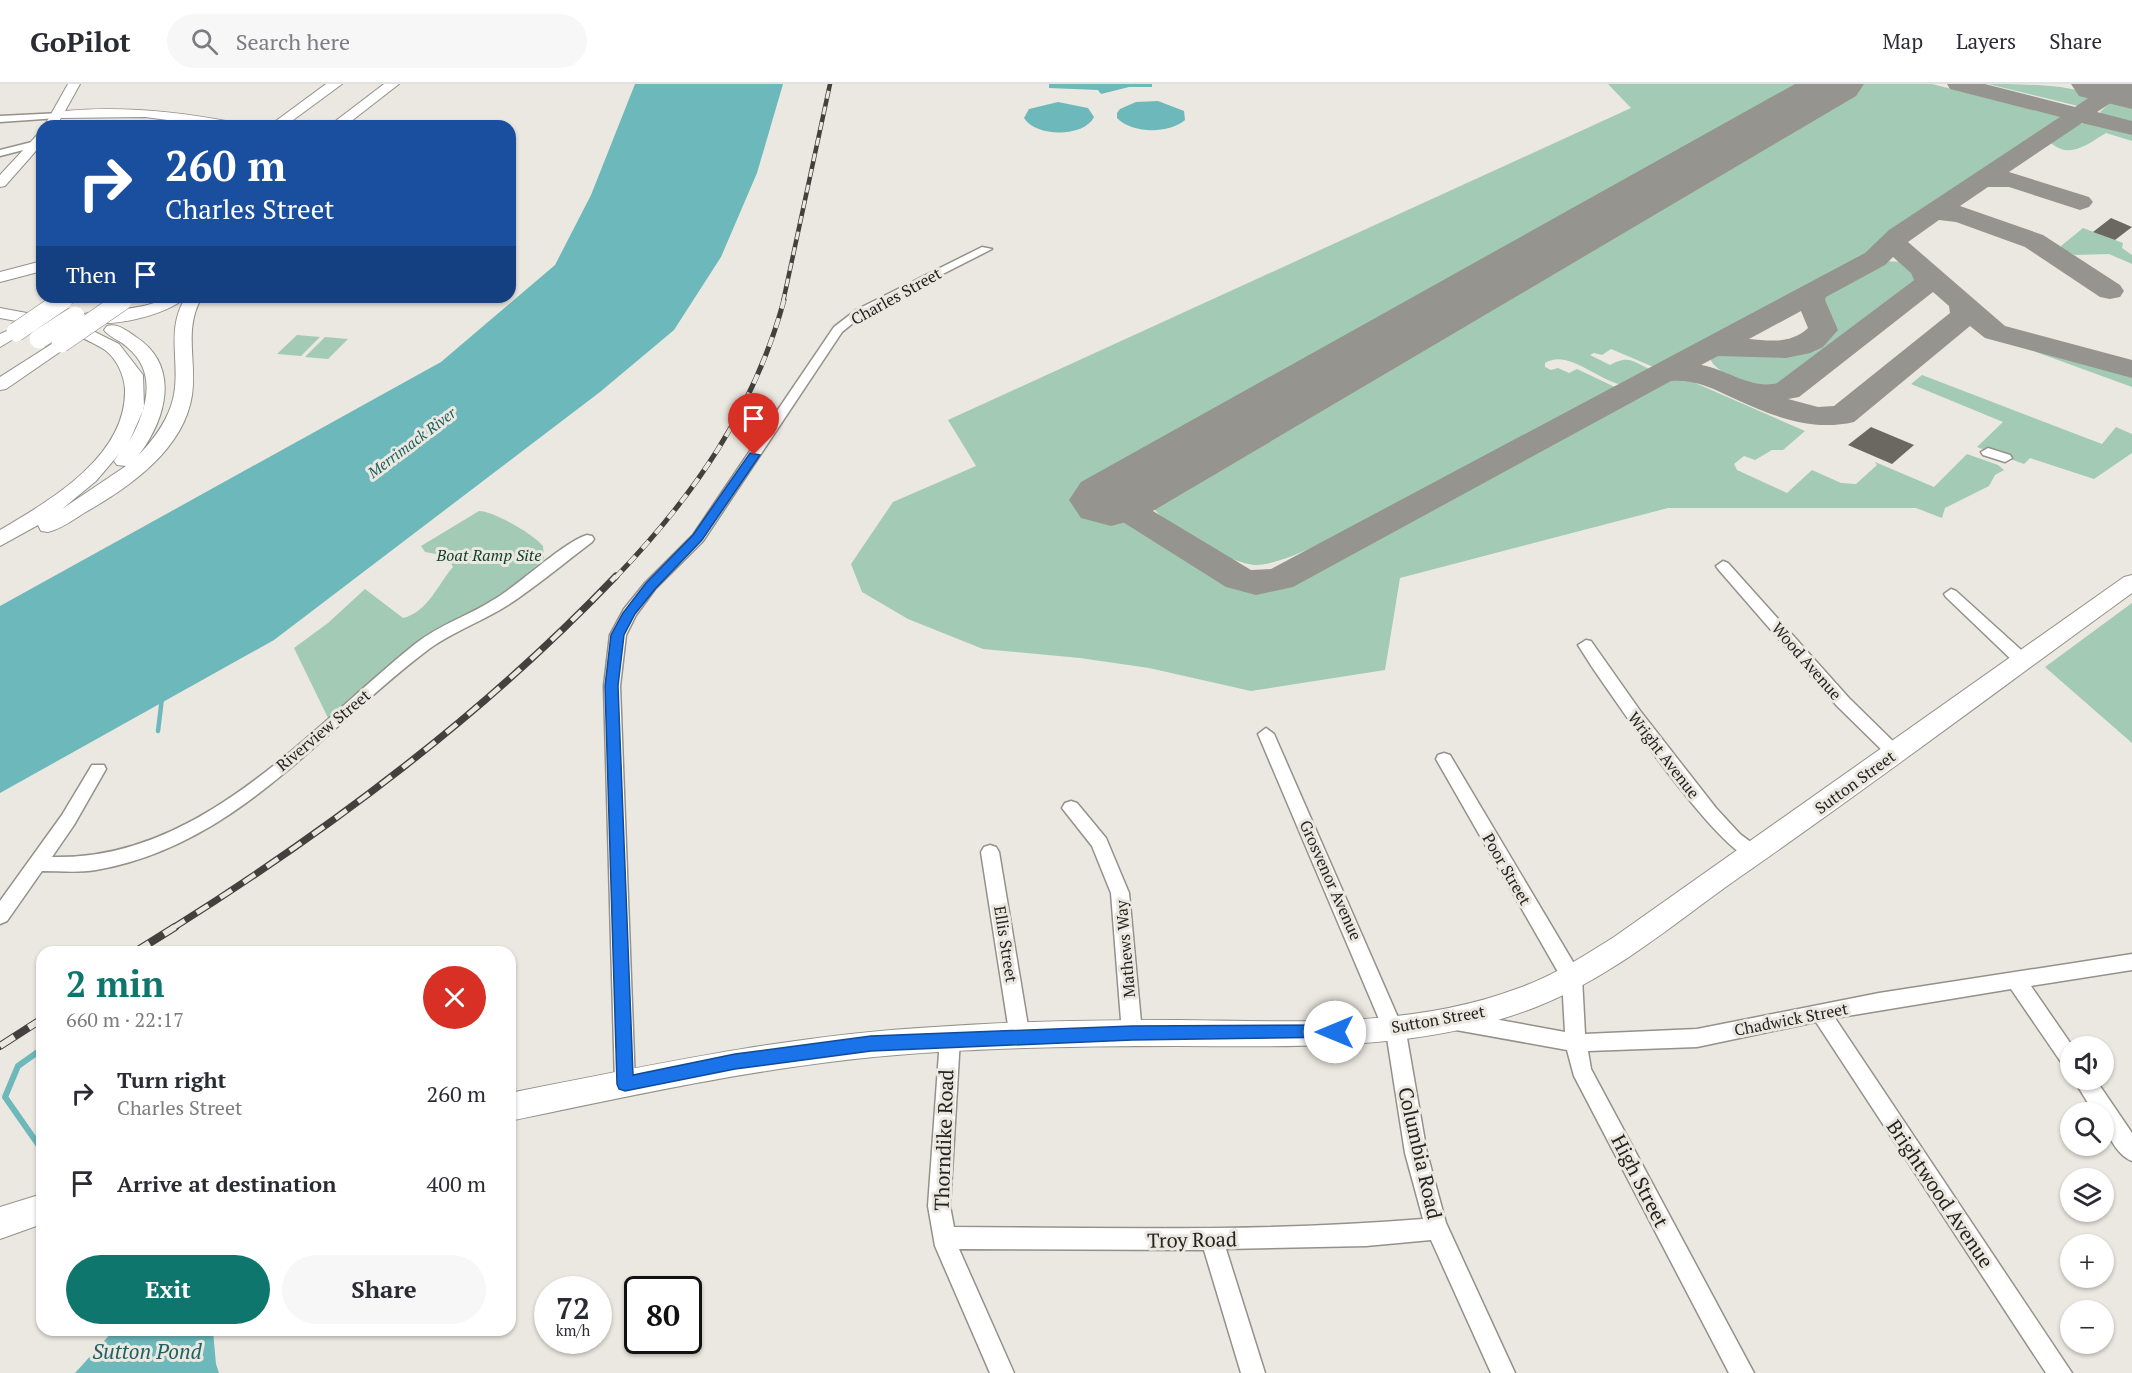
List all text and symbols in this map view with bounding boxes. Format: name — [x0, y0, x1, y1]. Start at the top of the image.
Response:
search box — [167, 14, 587, 68]
text: GoPilot — [30, 23, 131, 60]
icon: search — [188, 25, 221, 58]
text: Search here — [236, 27, 350, 56]
text: Map — [1882, 27, 1923, 55]
text: Layers — [1956, 27, 2016, 55]
text: Share — [2049, 27, 2102, 55]
text: 260 m — [165, 137, 286, 193]
icon: right — [66, 144, 144, 222]
text: Charles Street — [165, 191, 334, 227]
icon: arrive — [129, 258, 162, 291]
text: Then — [66, 260, 117, 289]
street label: Charles Street — [847, 262, 945, 330]
pin — [728, 393, 779, 455]
water label: Merrimack River — [363, 402, 460, 482]
icon: arrive — [737, 402, 770, 435]
park label: Boat Ramp Site — [436, 544, 541, 566]
street label: Wood Avenue — [1767, 617, 1847, 705]
street label: Riverview Street — [271, 684, 375, 776]
street label: Wright Avenue — [1623, 707, 1705, 803]
street label: Sutton Street — [1810, 745, 1900, 819]
street label: Grosvenor Avenue — [1295, 816, 1367, 944]
street label: Poor Street — [1478, 829, 1536, 909]
street label: Mathews Way — [1110, 898, 1140, 999]
street label: Ellis Street — [989, 904, 1023, 984]
text: 2 min — [66, 960, 164, 1007]
button: close — [423, 966, 486, 1029]
street label: Chadwick Street — [1732, 997, 1850, 1041]
position arrow — [1303, 1000, 1367, 1064]
street label: Sutton Street — [1390, 1000, 1487, 1038]
text: 660 m · 22:17 — [66, 1006, 184, 1033]
map controls — [2060, 1036, 2114, 1354]
button: sound — [2060, 1036, 2114, 1090]
text: Turn right — [117, 1065, 226, 1094]
street label: Thorndike Road — [928, 1069, 959, 1211]
icon: right — [66, 1077, 99, 1110]
text: 260 m — [426, 1079, 486, 1108]
street label: Columbia Road — [1392, 1084, 1449, 1222]
text: Charles Street — [117, 1094, 242, 1121]
button: search — [2060, 1102, 2114, 1156]
street label: Brightwood Avenue — [1881, 1114, 2000, 1273]
street label: High Street — [1605, 1130, 1676, 1232]
icon: arrive — [66, 1167, 99, 1200]
button: layers — [2060, 1168, 2114, 1222]
text: Arrive at destination — [117, 1169, 336, 1198]
text: 400 m — [426, 1169, 486, 1198]
street label: Troy Road — [1147, 1225, 1237, 1254]
button: + — [2060, 1234, 2114, 1288]
button: Exit — [66, 1255, 270, 1324]
button: Share — [282, 1255, 486, 1324]
speed limit sign: 80 — [624, 1276, 702, 1354]
text: 72 — [556, 1288, 590, 1328]
button: − — [2060, 1300, 2114, 1354]
text: km/h — [556, 1320, 590, 1340]
water label: Sutton Pond — [92, 1337, 203, 1365]

